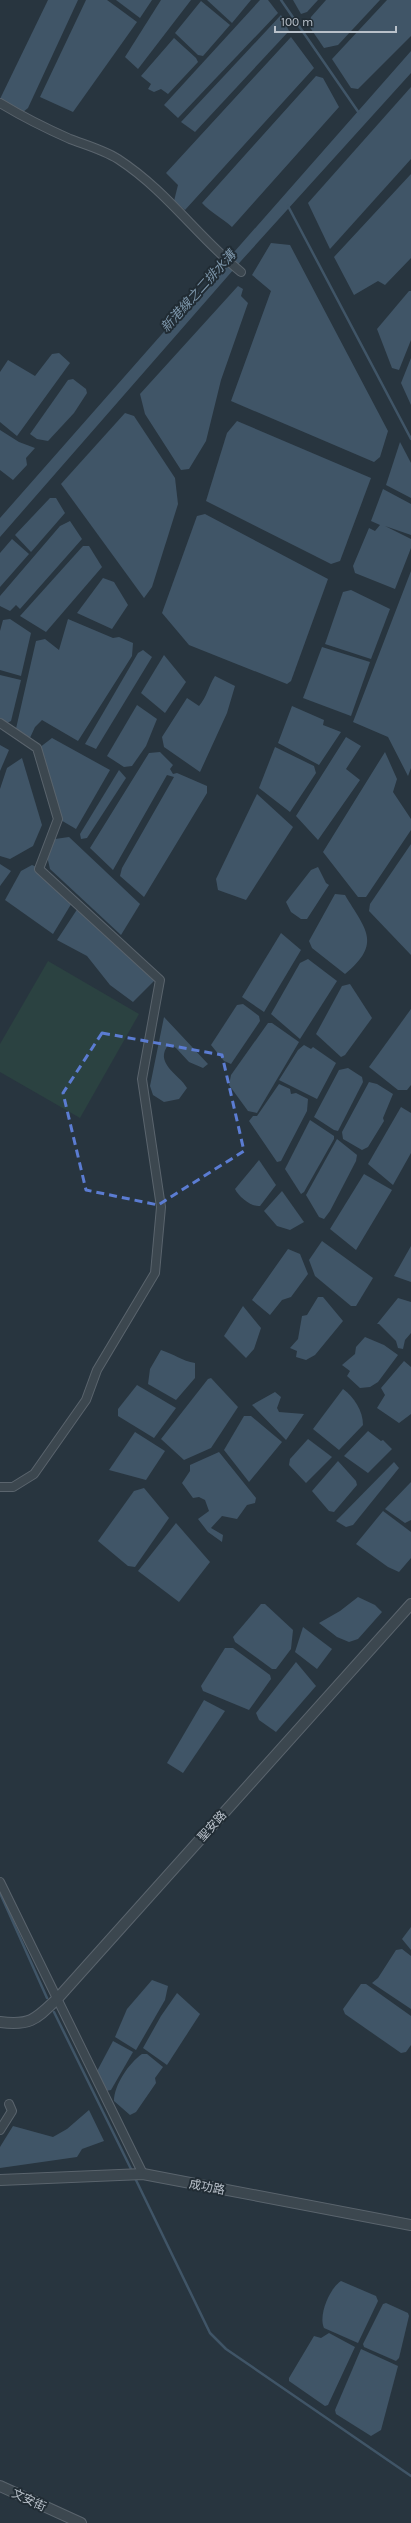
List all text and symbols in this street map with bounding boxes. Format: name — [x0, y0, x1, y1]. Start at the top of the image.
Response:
scale bar — [275, 8, 396, 34]
text: 100 m — [281, 15, 313, 29]
water label: 新港線之二排水溝 — [158, 246, 240, 335]
street label: 聖安路 — [195, 1808, 229, 1844]
street label: 成功路 — [188, 2177, 226, 2197]
street label: 文安街 — [10, 2486, 48, 2514]

